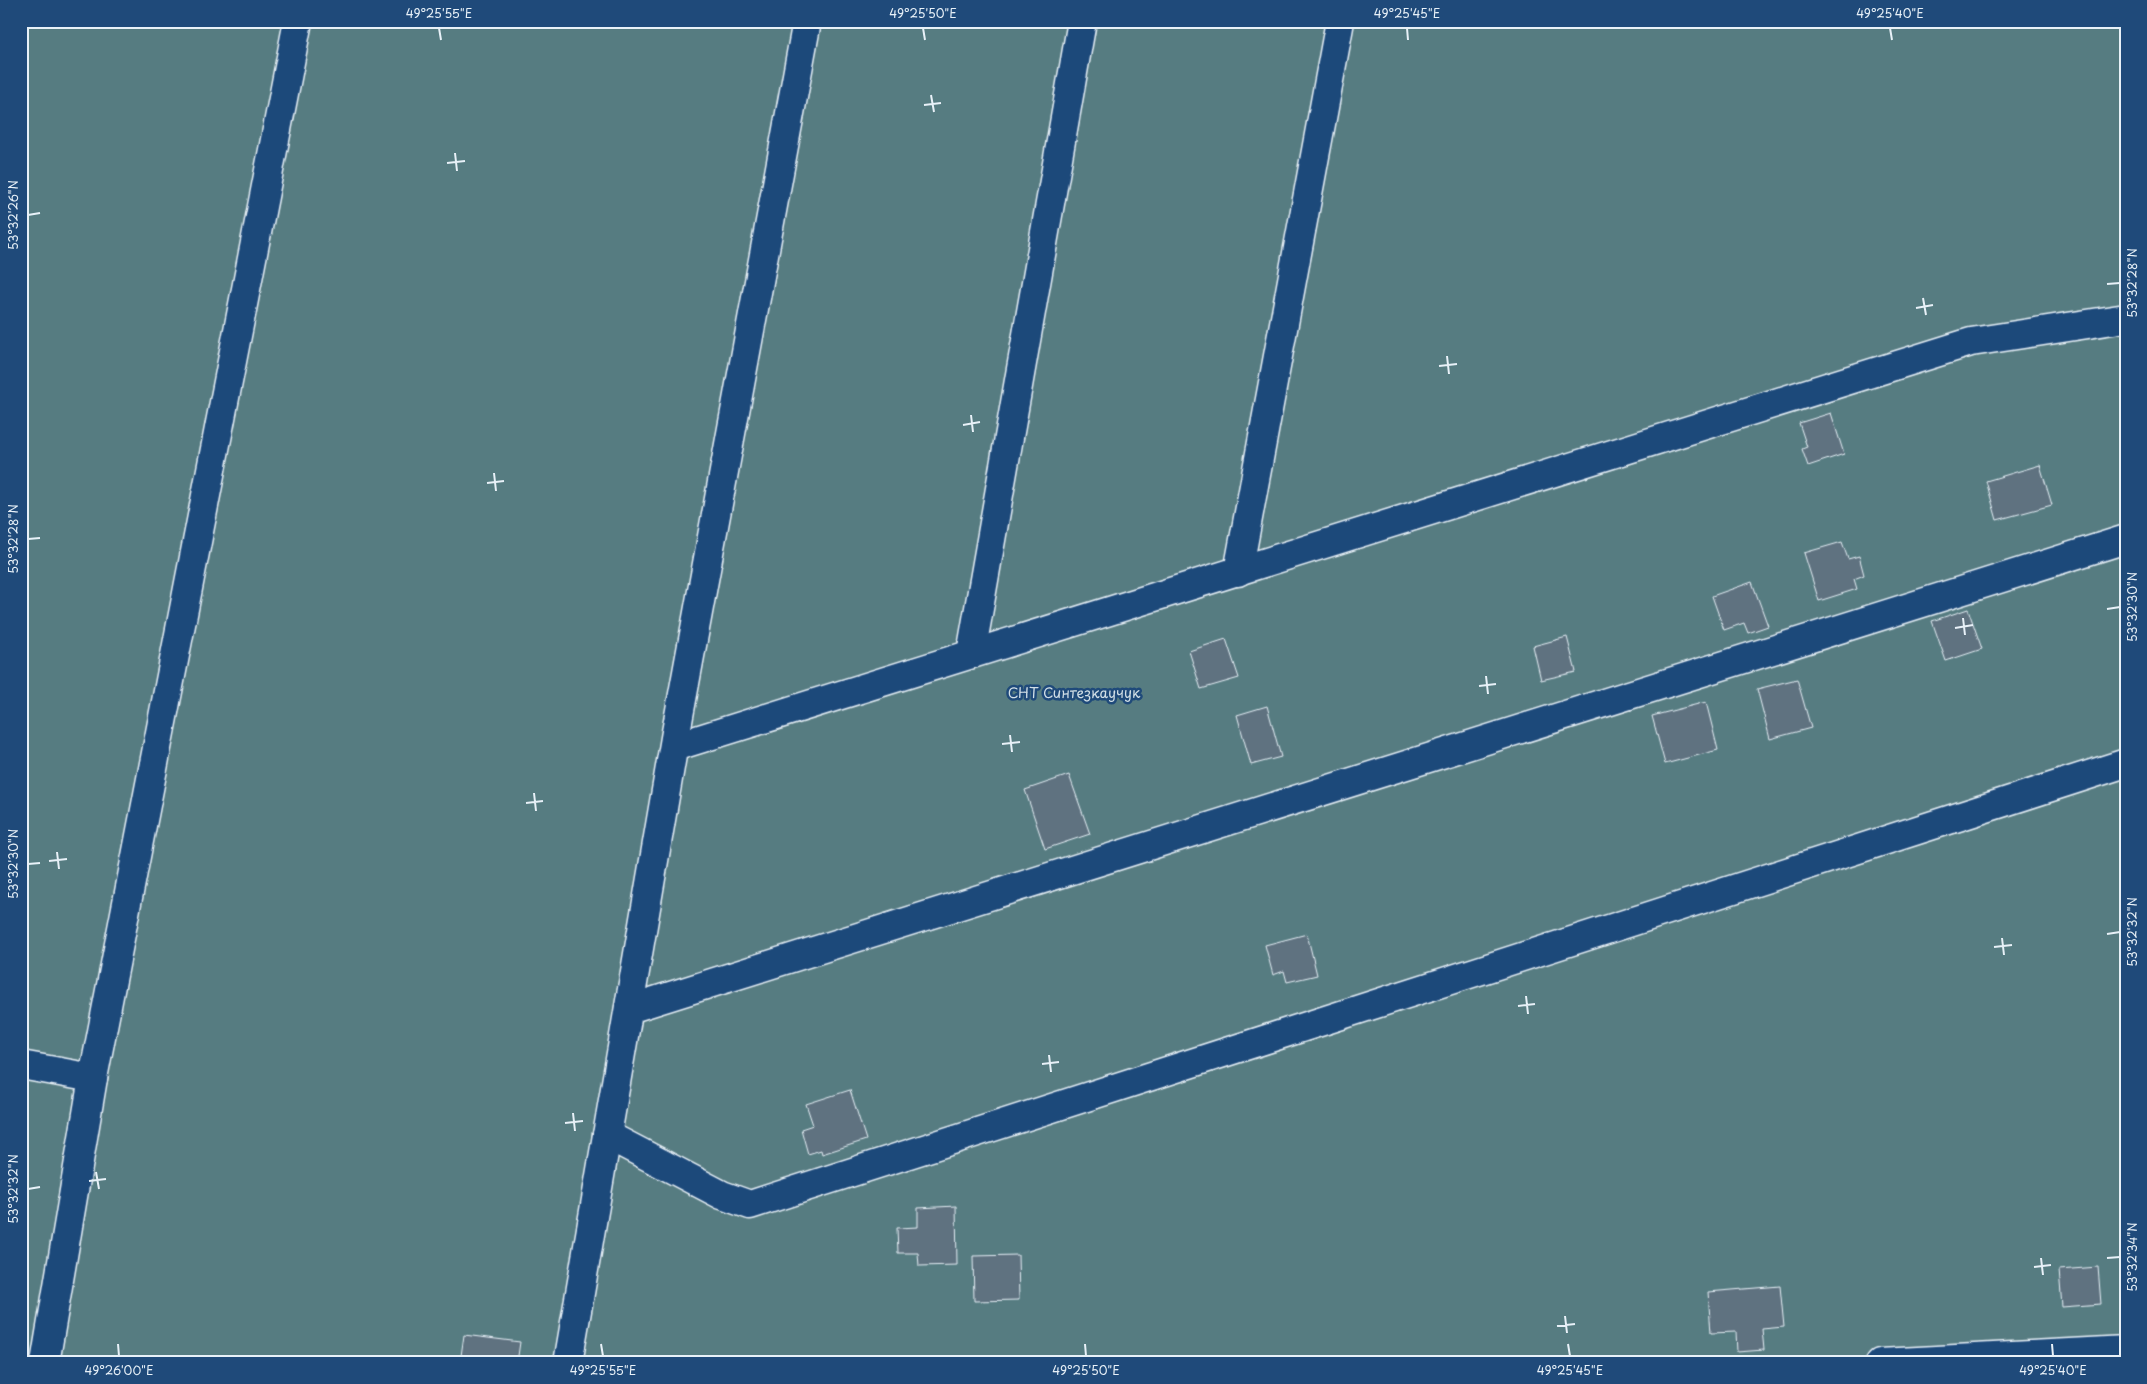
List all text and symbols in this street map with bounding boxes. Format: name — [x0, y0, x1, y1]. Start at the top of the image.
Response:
text: 49°25'55"E — [406, 4, 472, 22]
text: 49°25'50"E — [889, 4, 957, 22]
text: 49°25'45"E — [1374, 4, 1440, 22]
text: 49°25'40"E — [1856, 4, 1924, 22]
text: 53°32'26"N — [4, 180, 22, 250]
text: 53°32'28"N — [2123, 248, 2141, 318]
text: 53°32'28"N — [4, 504, 22, 574]
text: 53°32'30"N — [2123, 572, 2141, 642]
park label: СНТ Синтезкаучук — [1008, 682, 1141, 703]
text: 53°32'30"N — [4, 829, 22, 899]
text: 53°32'32"N — [2123, 897, 2141, 967]
text: 53°32'32"N — [4, 1154, 22, 1224]
text: 53°32'34"N — [2123, 1222, 2141, 1292]
text: 49°26'00"E — [85, 1361, 153, 1379]
text: 49°25'55"E — [570, 1361, 636, 1379]
text: 49°25'50"E — [1052, 1361, 1120, 1379]
text: 49°25'45"E — [1537, 1361, 1603, 1379]
text: 49°25'40"E — [2019, 1361, 2087, 1379]

